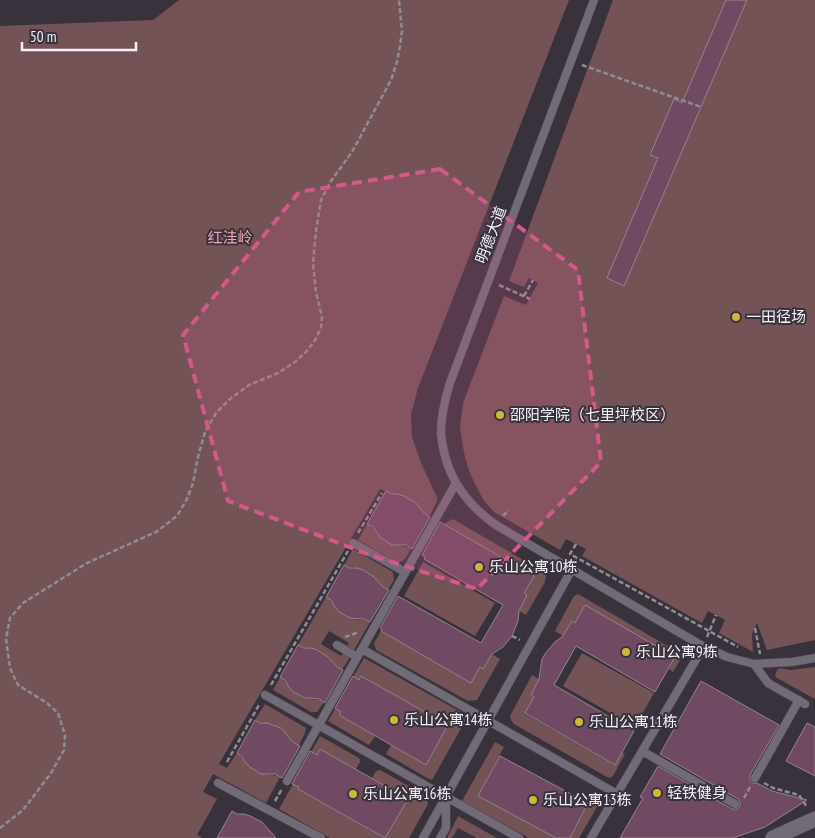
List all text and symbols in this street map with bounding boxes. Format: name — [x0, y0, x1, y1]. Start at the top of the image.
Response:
scale bar — [22, 20, 136, 52]
text: 50 m — [30, 27, 56, 46]
street label: 明德大道 — [471, 203, 510, 266]
park label: 红洼岭 — [207, 228, 253, 247]
place label: 一田径场 — [746, 307, 806, 326]
marker: 一田径场 — [730, 311, 742, 323]
place label: 邵阳学院（七里坪校区） — [510, 405, 675, 424]
marker: 邵阳学院（七里坪校区） — [494, 409, 506, 421]
place label: 乐山公寓10栋 — [489, 557, 578, 576]
marker: 乐山公寓10栋 — [473, 561, 485, 573]
place label: 乐山公寓9栋 — [636, 642, 718, 661]
marker: 乐山公寓9栋 — [620, 646, 632, 658]
place label: 乐山公寓14栋 — [404, 710, 493, 729]
place label: 乐山公寓11栋 — [589, 712, 678, 731]
marker: 乐山公寓14栋 — [388, 714, 400, 726]
marker: 乐山公寓11栋 — [573, 716, 585, 728]
place label: 轻铁健身 — [667, 783, 727, 802]
place label: 乐山公寓16栋 — [363, 784, 452, 803]
marker: 轻铁健身 — [651, 787, 663, 799]
marker: 乐山公寓16栋 — [347, 788, 359, 800]
place label: 乐山公寓13栋 — [543, 790, 632, 809]
marker: 乐山公寓13栋 — [527, 794, 539, 806]

